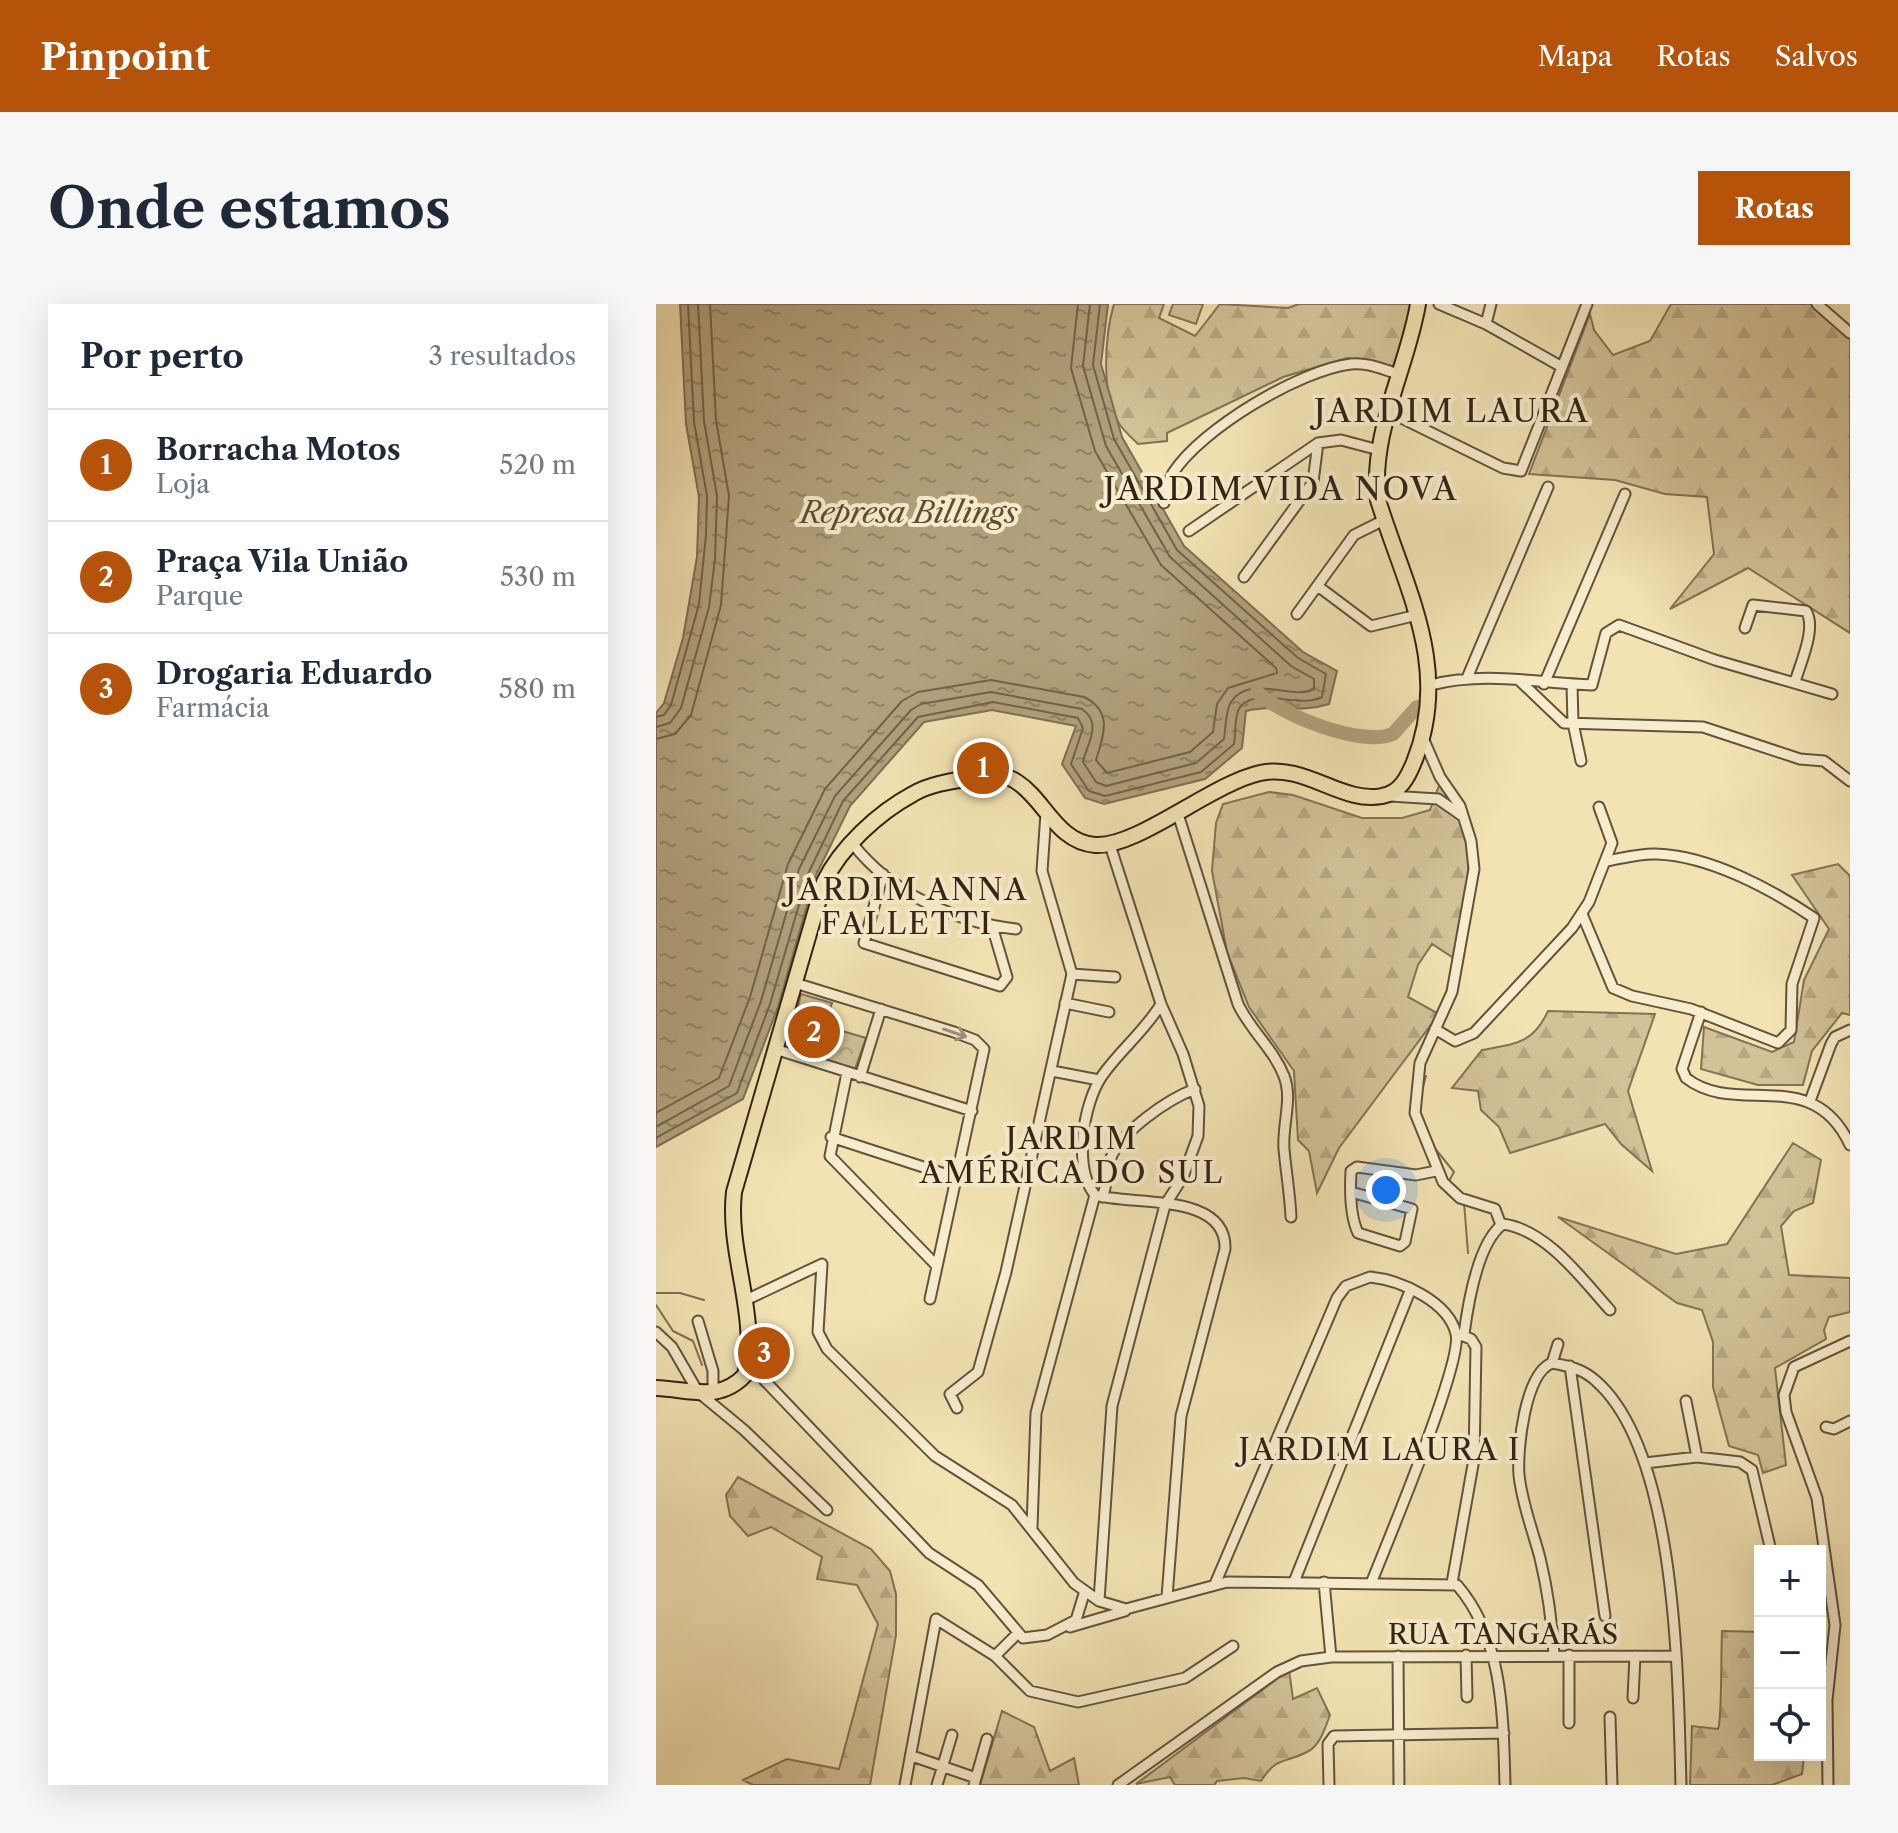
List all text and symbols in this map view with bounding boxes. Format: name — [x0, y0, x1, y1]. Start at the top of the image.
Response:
text: Pinpoint — [40, 33, 210, 80]
text: Mapa — [1538, 39, 1613, 73]
text: Rotas — [1657, 39, 1731, 73]
text: Salvos — [1775, 39, 1858, 73]
button: Rotas — [1698, 171, 1850, 245]
text: Onde estamos — [48, 174, 451, 243]
text: Por perto — [80, 335, 244, 377]
text: 3 resultados — [429, 340, 576, 372]
district label: JARDIM LAURA — [1309, 391, 1590, 430]
text: Borracha Motos — [156, 431, 401, 468]
text: 1 — [100, 449, 112, 481]
text: 520 m — [499, 449, 576, 481]
text: Loja — [156, 468, 210, 500]
district label: JARDIM VIDA NOVA — [1099, 469, 1458, 508]
water label: Represa Billings — [798, 494, 1019, 531]
text: Praça Vila União — [156, 543, 408, 580]
text: 2 — [98, 561, 114, 593]
text: 530 m — [500, 561, 576, 593]
text: Parque — [156, 580, 243, 612]
text: Drogaria Eduardo — [156, 655, 432, 692]
text: 3 — [99, 673, 113, 705]
text: 580 m — [499, 673, 576, 705]
text: Farmácia — [156, 692, 270, 724]
pin: 1 — [957, 738, 1009, 798]
district label: JARDIM ANNA FALLETTI — [781, 871, 1029, 942]
pin: 2 — [788, 1002, 840, 1062]
one-way arrow — [942, 1027, 967, 1042]
district label: JARDIM AMÉRICA DO SUL — [919, 1120, 1224, 1191]
your location — [1366, 1170, 1406, 1210]
pin: 3 — [738, 1323, 790, 1383]
district label: JARDIM LAURA I — [1235, 1431, 1521, 1468]
map controls — [1754, 1545, 1826, 1761]
button: + — [1754, 1545, 1826, 1617]
street label: RUA TANGARÁS — [1388, 1617, 1618, 1651]
button: − — [1754, 1617, 1826, 1689]
button: locate — [1754, 1689, 1826, 1761]

